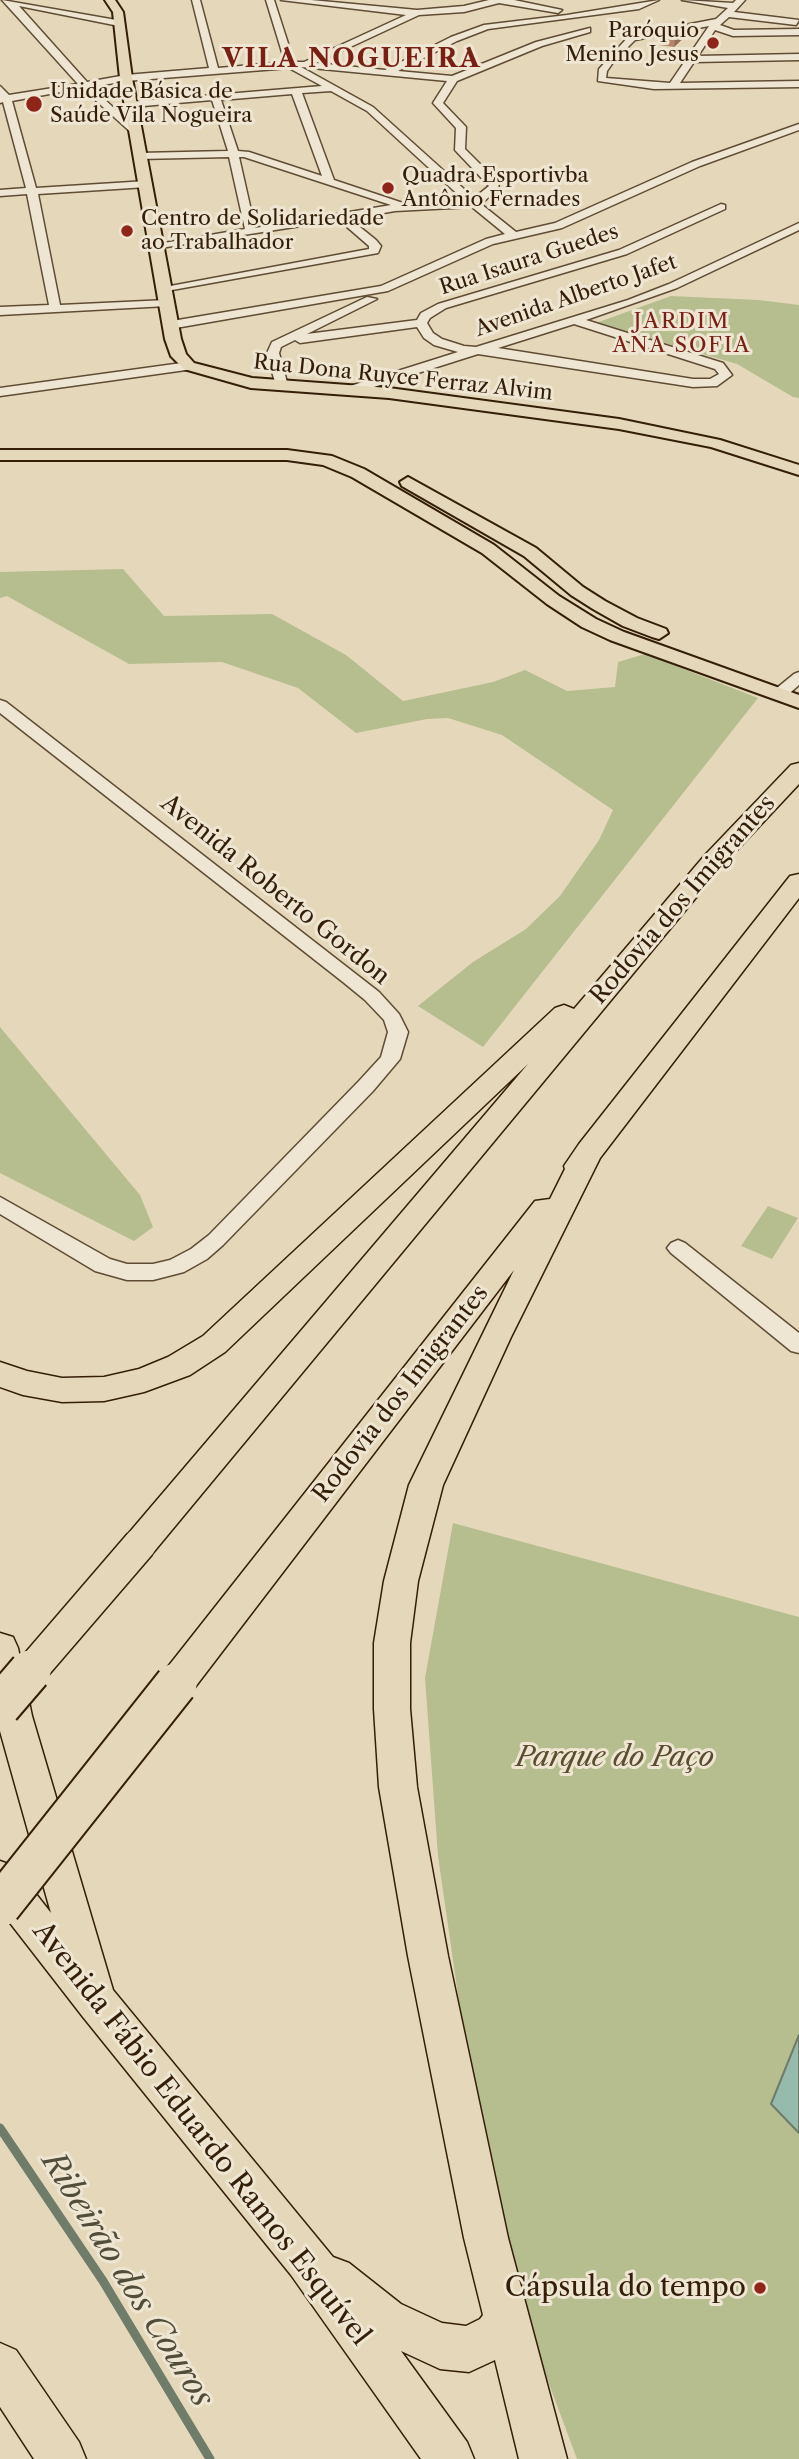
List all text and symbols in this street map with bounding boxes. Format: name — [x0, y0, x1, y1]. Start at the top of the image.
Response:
place label: Paróquio Menino Jesus — [565, 18, 699, 68]
marker: Paróquio Menino Jesus — [705, 35, 721, 51]
district label: VILA NOGUEIRA — [224, 43, 480, 75]
place label: Unidade Básica de Saúde Vila Nogueira — [50, 79, 252, 129]
marker: Unidade Básica de Saúde Vila Nogueira — [24, 94, 44, 114]
place label: Quadra Esportivba Antônio Fernades — [402, 163, 589, 213]
marker: Quadra Esportivba Antônio Fernades — [380, 180, 396, 196]
place label: Centro de Solidariedade ao Trabalhador — [141, 206, 384, 256]
street label: Rua Isaura Guedes — [436, 219, 622, 301]
marker: Centro de Solidariedade ao Trabalhador — [119, 223, 135, 239]
street label: Avenida Alberto Jafet — [472, 250, 680, 342]
district label: JARDIM ANA SOFIA — [614, 309, 750, 359]
street label: Rua Dona Ruyce Ferraz Alvim — [252, 350, 554, 406]
street label: Avenida Roberto Gordon — [155, 789, 395, 991]
street label: Rodovia dos Imigrantes — [584, 790, 782, 1010]
street label: Rodovia dos Imigrantes — [307, 1280, 495, 1508]
park label: Parque do Paço — [516, 1741, 714, 1775]
street label: Avenida Fábio Eduardo Ramos Esquível — [25, 1916, 377, 2352]
water label: Ribeirão dos Couros — [33, 2145, 221, 2415]
place label: Cápsula do tempo — [505, 2271, 746, 2305]
marker: Cápsula do tempo — [752, 2280, 768, 2296]

